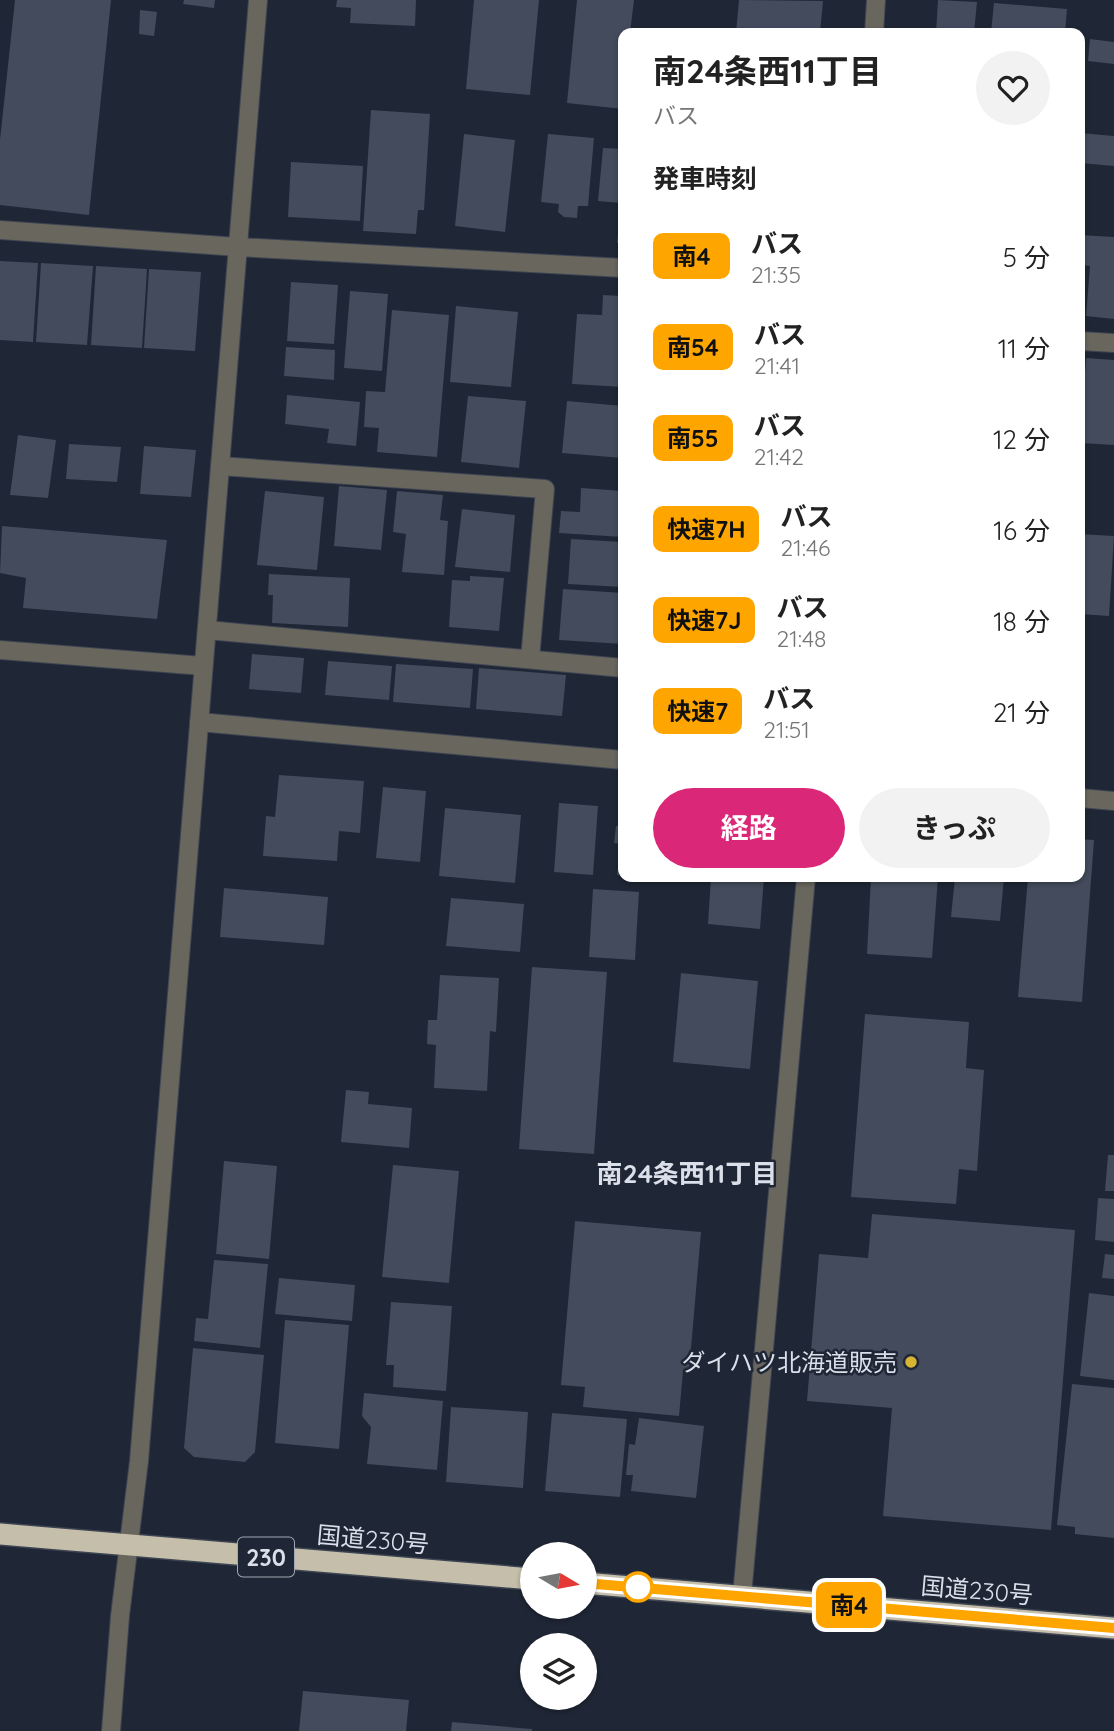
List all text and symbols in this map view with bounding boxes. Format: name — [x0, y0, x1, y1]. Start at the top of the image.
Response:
text: 南24条西11丁目 — [653, 50, 882, 91]
button: heart — [976, 51, 1050, 125]
text: バス — [653, 101, 699, 130]
text: 発車時刻 — [653, 162, 757, 195]
text: バス — [751, 227, 803, 260]
text: 南4 — [672, 241, 711, 271]
text: 5 分 — [1003, 241, 1050, 274]
text: 21:35 — [751, 260, 801, 289]
text: バス — [754, 318, 806, 351]
text: 南54 — [667, 332, 719, 362]
text: 11 分 — [998, 332, 1050, 365]
text: 21:41 — [754, 351, 800, 380]
text: バス — [754, 409, 806, 442]
text: 南55 — [667, 423, 719, 453]
text: 12 分 — [993, 423, 1050, 456]
text: 21:42 — [754, 442, 804, 471]
text: バス — [780, 500, 832, 533]
text: 快速7H — [667, 514, 745, 544]
text: 16 分 — [993, 514, 1050, 547]
text: 21:46 — [780, 533, 831, 562]
text: バス — [776, 591, 828, 624]
text: 快速7J — [667, 605, 741, 635]
text: 18 分 — [993, 605, 1050, 638]
text: 21:48 — [776, 624, 827, 653]
text: バス — [763, 682, 815, 715]
text: 快速7 — [667, 696, 728, 726]
text: 21 分 — [993, 696, 1050, 729]
text: 21:51 — [763, 715, 810, 744]
button: 経路 — [653, 788, 845, 868]
button: きっぷ — [859, 788, 1050, 868]
district label: 南24条西11丁目 — [597, 1157, 777, 1190]
place label: ダイハツ北海道販売 — [681, 1347, 897, 1377]
marker: ダイハツ北海道販売 — [903, 1354, 919, 1370]
street label: 国道230号 — [316, 1519, 430, 1559]
road number: 230 — [238, 1538, 294, 1576]
north arrow — [520, 1542, 597, 1619]
map controls — [520, 1542, 597, 1710]
street label: 国道230号 — [920, 1570, 1034, 1610]
unlabelled marker — [623, 1572, 653, 1602]
line badge: 南4 — [818, 1582, 880, 1628]
text: 南4 — [830, 1590, 868, 1620]
button: layers — [520, 1633, 597, 1710]

